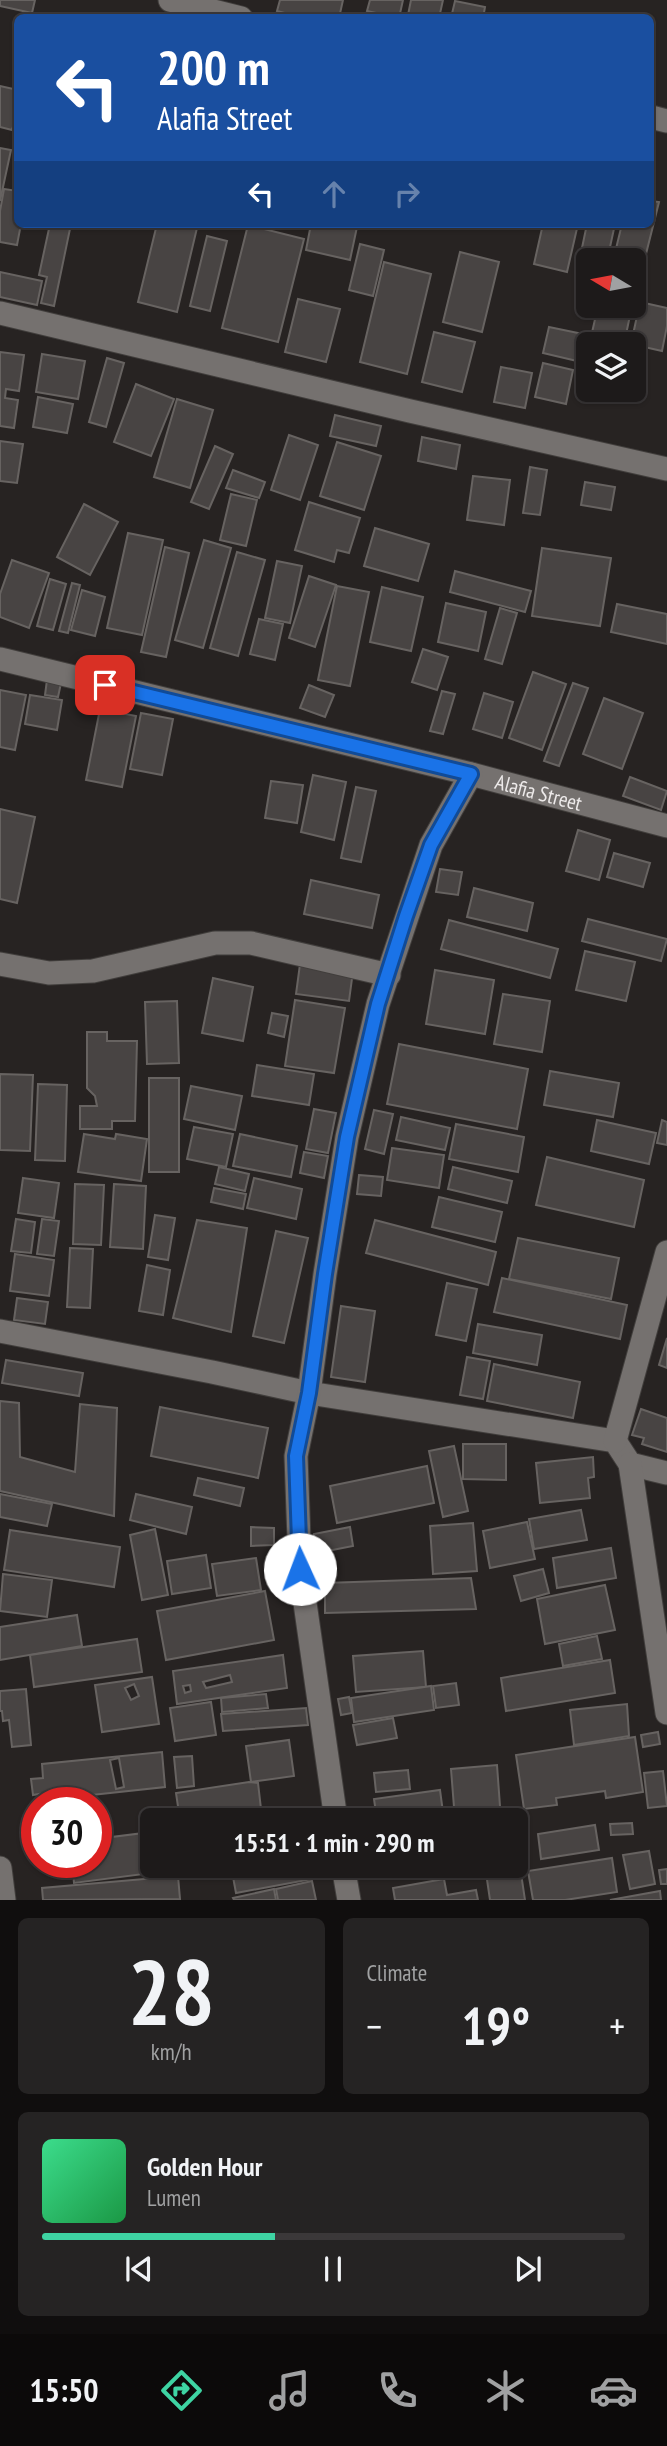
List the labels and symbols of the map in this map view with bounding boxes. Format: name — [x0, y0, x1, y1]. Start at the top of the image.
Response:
north arrow — [576, 248, 646, 318]
pin — [75, 655, 135, 715]
street label: Alafia Street — [492, 768, 585, 816]
position arrow — [263, 1532, 337, 1606]
speed limit sign: 30 — [21, 1787, 112, 1878]

